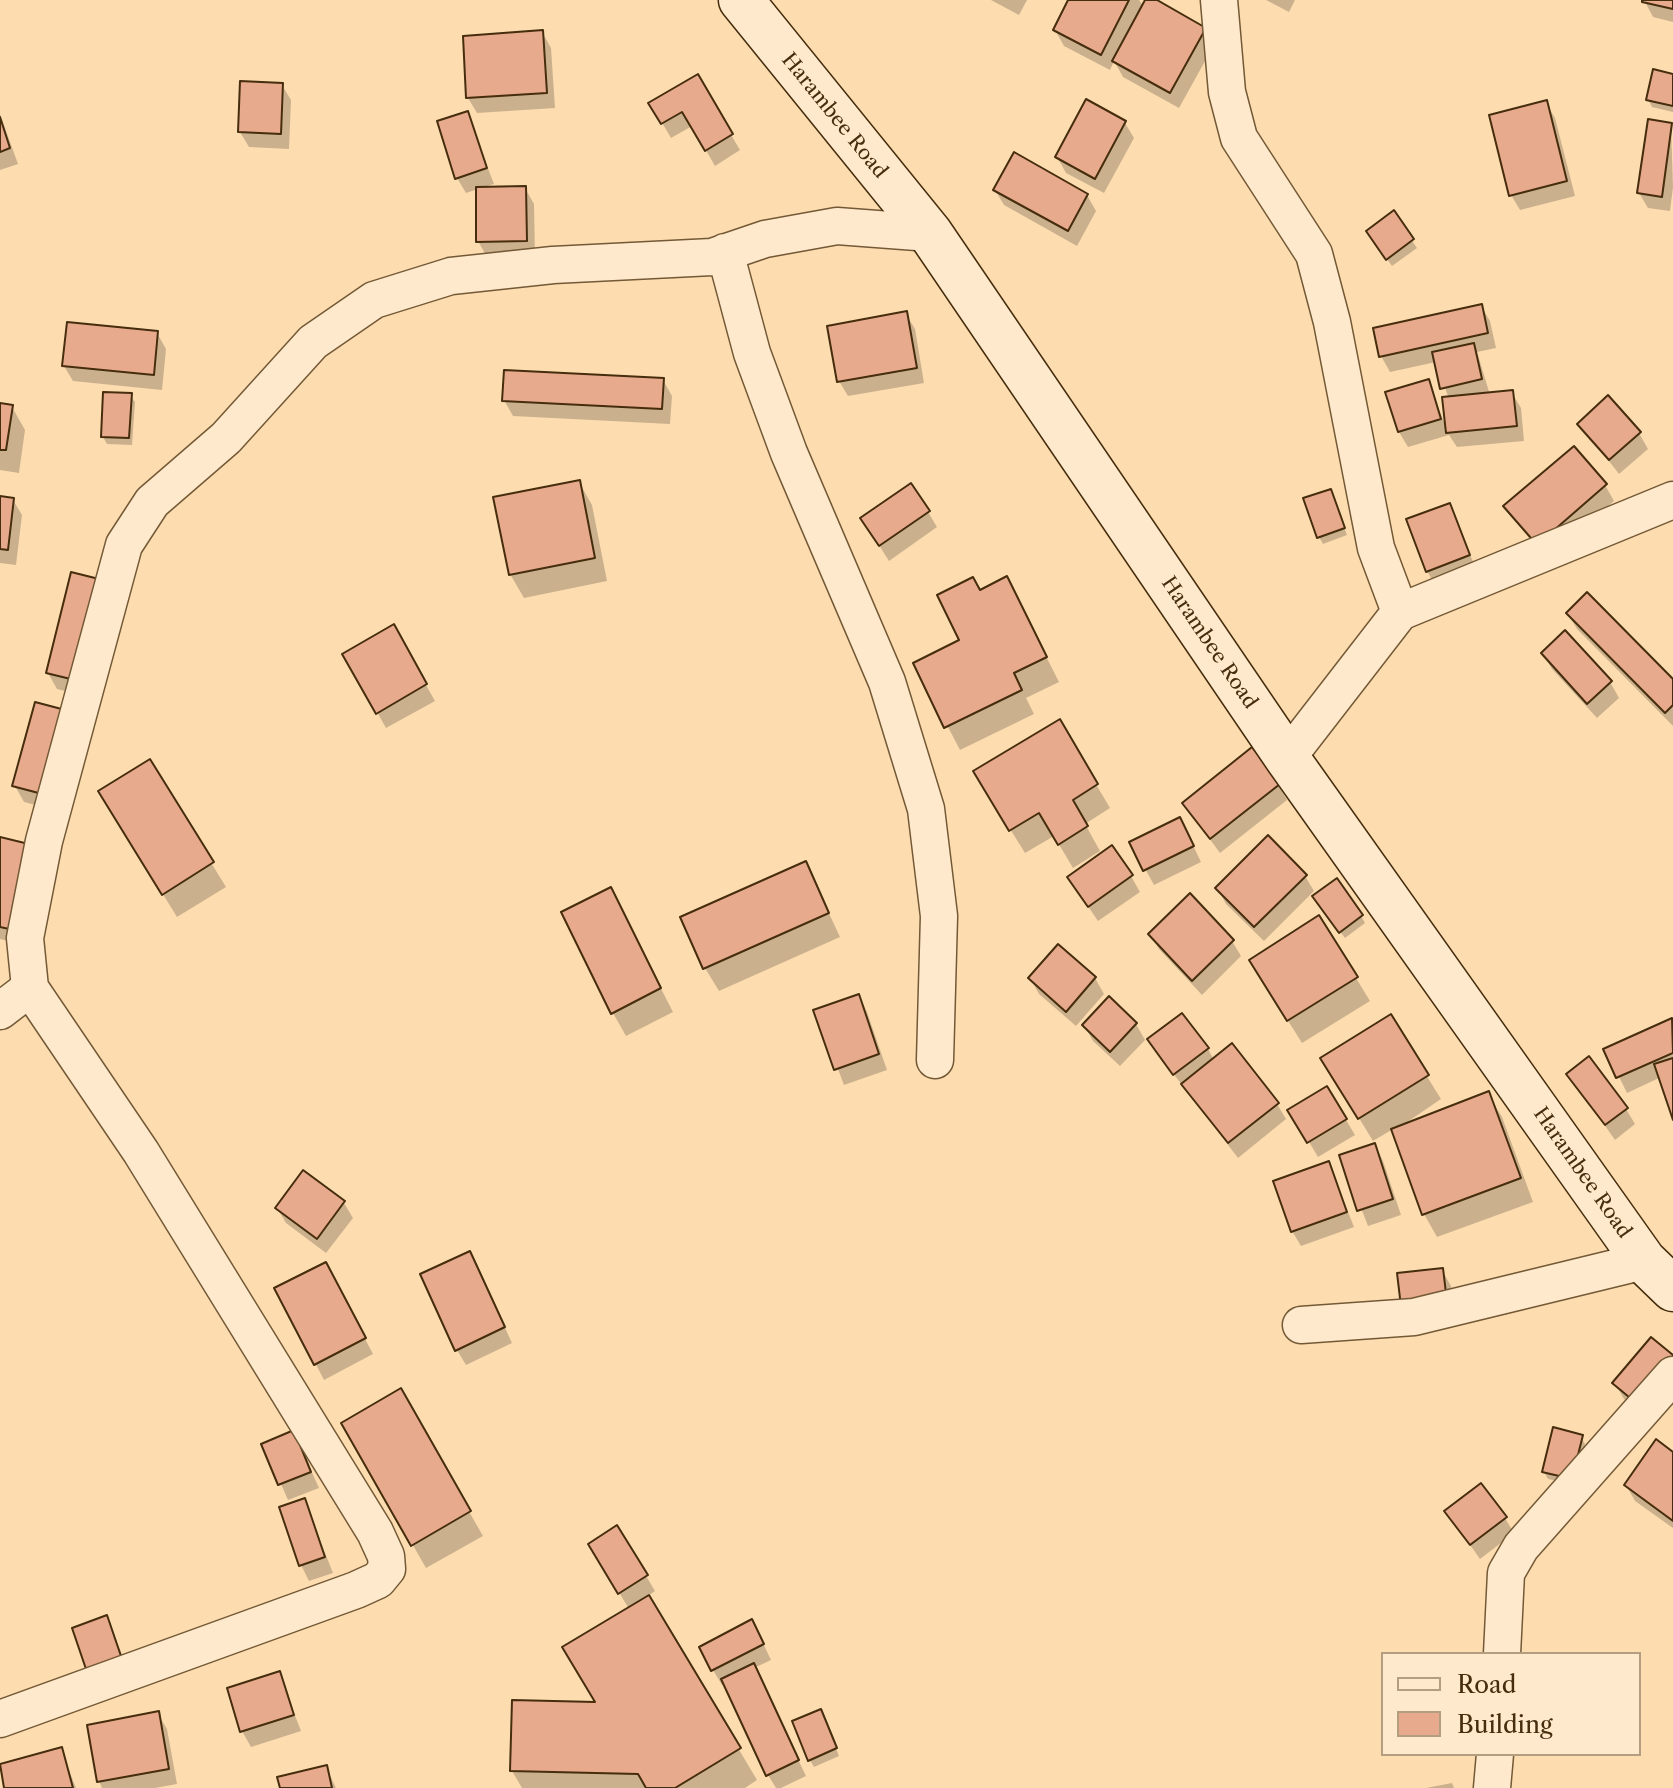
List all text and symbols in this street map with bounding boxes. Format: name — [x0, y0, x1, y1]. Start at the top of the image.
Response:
street label: Harambee Road — [776, 48, 892, 184]
street label: Harambee Road — [1156, 572, 1262, 714]
street label: Harambee Road — [1528, 1103, 1636, 1243]
legend — [1381, 1652, 1641, 1756]
text: Road — [1457, 1670, 1516, 1699]
text: Building — [1457, 1710, 1553, 1739]

